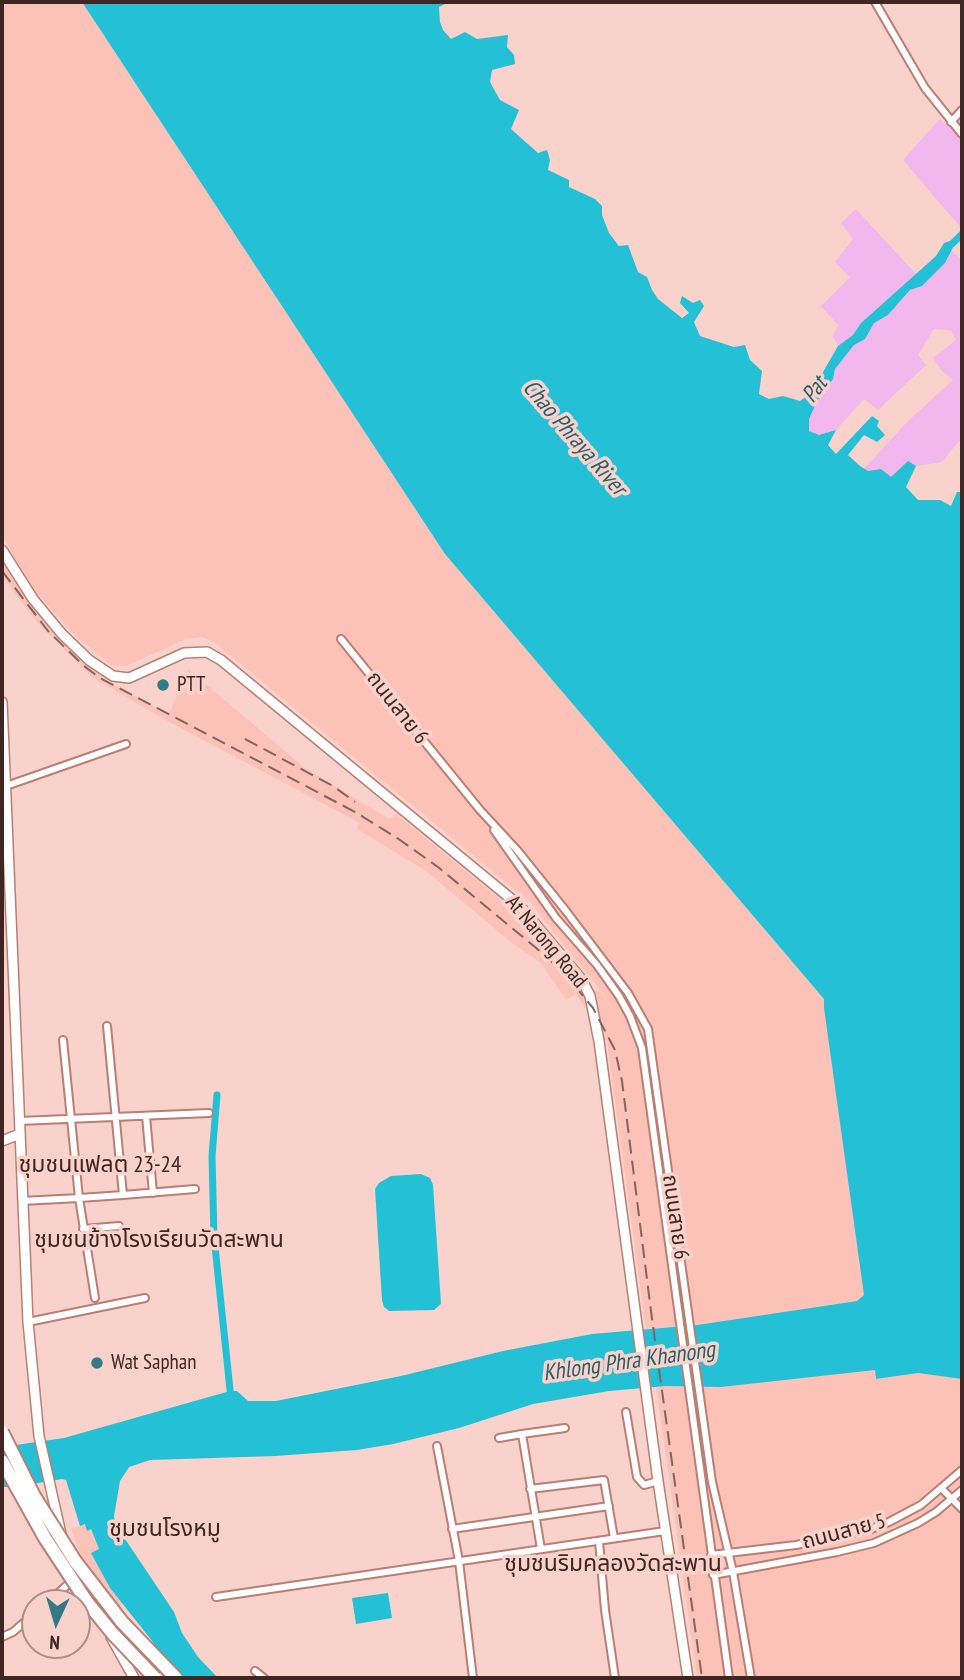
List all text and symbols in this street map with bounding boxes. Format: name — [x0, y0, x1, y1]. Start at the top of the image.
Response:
water label: Pat — [796, 372, 834, 408]
water label: Chao Phraya River — [516, 375, 632, 501]
street label: ถนนสาย 6 — [361, 667, 433, 749]
place label: PTT — [177, 672, 205, 698]
marker: PTT — [155, 677, 171, 693]
street label: At Narong Road — [500, 891, 592, 993]
district label: ชุมชนแฟลต 23-24 — [19, 1151, 181, 1179]
street label: ถนนสาย 6 — [657, 1173, 693, 1261]
district label: ชุมชนข้างโรงเรียนวัดสะพาน — [34, 1226, 284, 1254]
water label: Khlong Phra Khanong — [541, 1336, 717, 1388]
place label: Wat Saphan — [111, 1350, 196, 1376]
marker: Wat Saphan — [89, 1355, 105, 1371]
street label: ถนนสาย 5 — [800, 1509, 888, 1555]
district label: ชุมชนโรงหมู — [109, 1515, 221, 1543]
district label: ชุมชนริมคลองวัดสะพาน — [504, 1550, 722, 1578]
north arrow — [21, 1589, 91, 1659]
text: N — [49, 1631, 61, 1655]

